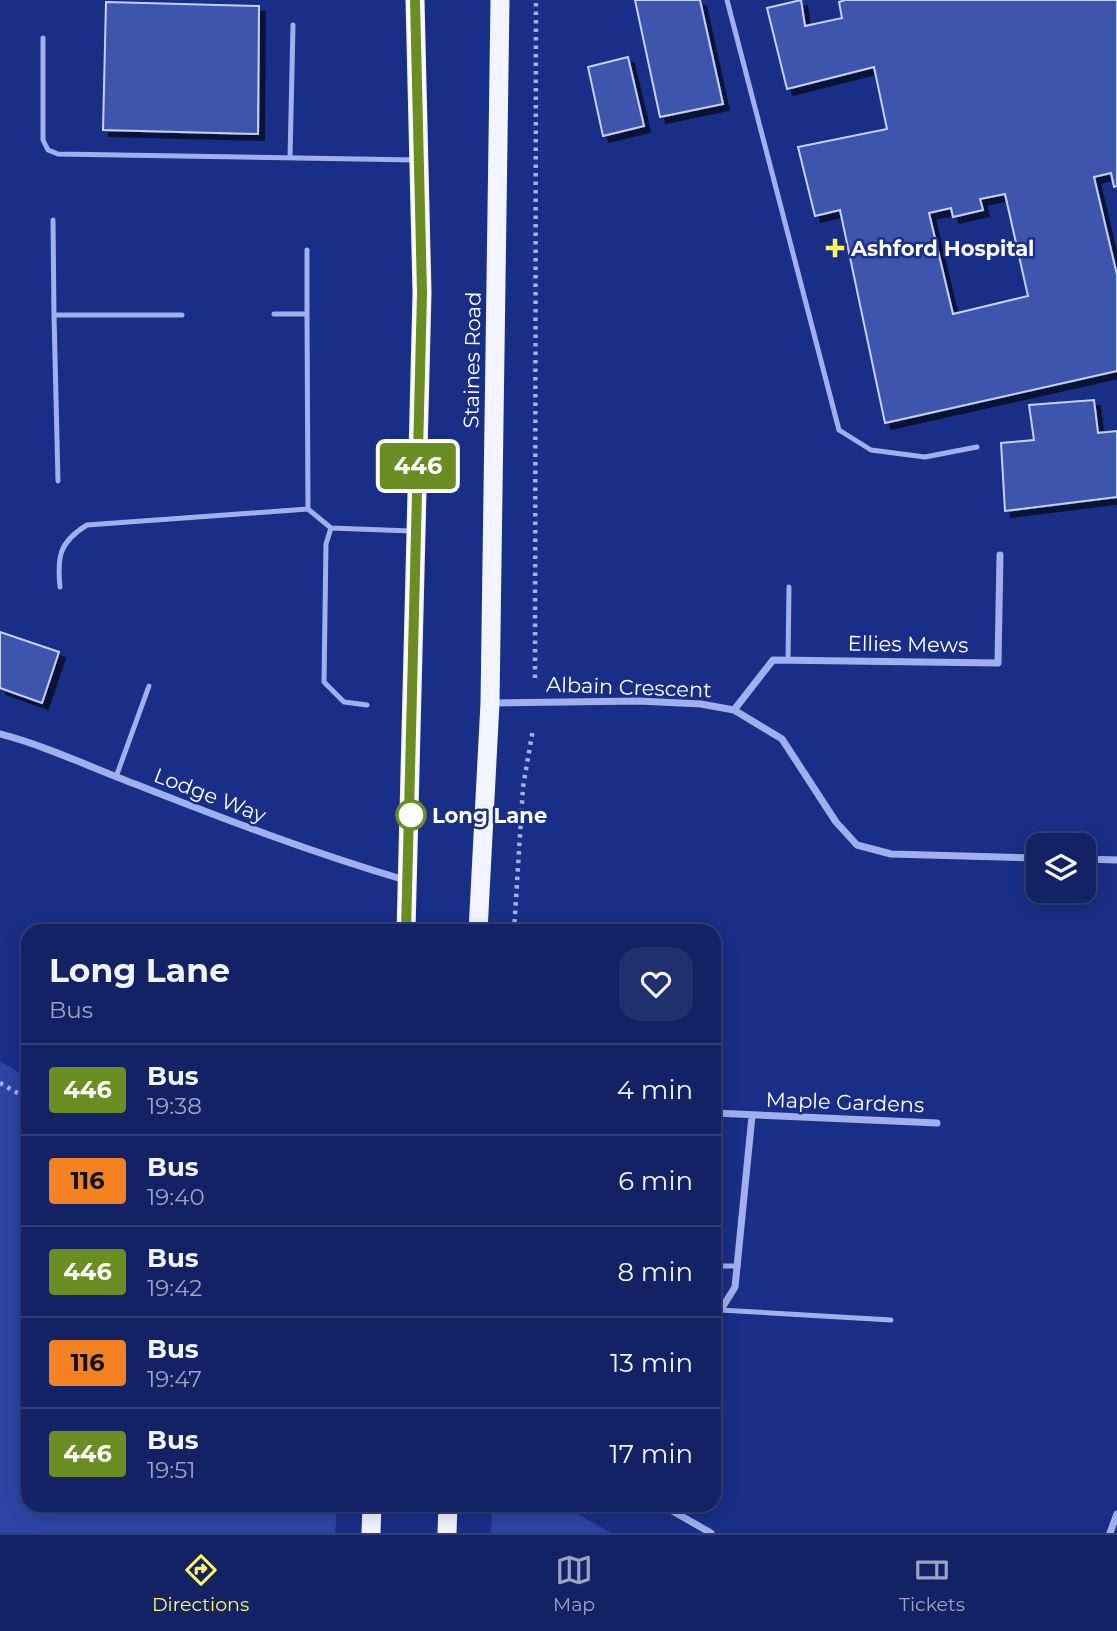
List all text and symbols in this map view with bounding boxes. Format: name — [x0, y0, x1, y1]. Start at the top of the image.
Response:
place label: Ashford Hospital — [850, 236, 1034, 261]
marker: Ashford Hospital — [825, 238, 845, 258]
street label: Staines Road — [458, 291, 486, 429]
line badge: 446 — [378, 443, 458, 489]
text: 446 — [394, 451, 442, 480]
street label: Ellies Mews — [848, 630, 968, 658]
street label: Albain Crescent — [546, 672, 712, 702]
street label: Lodge Way — [151, 762, 270, 828]
marker: Long Lane — [396, 800, 426, 830]
place label: Long Lane — [432, 803, 547, 828]
map controls — [1026, 833, 1096, 903]
button: layers — [1026, 833, 1096, 903]
button: heart — [619, 947, 693, 1021]
text: Long Lane — [49, 950, 230, 990]
text: Bus — [49, 996, 93, 1024]
text: Bus — [147, 1060, 199, 1092]
text: 4 min — [617, 1074, 693, 1106]
text: 446 — [63, 1075, 112, 1104]
street label: Maple Gardens — [765, 1087, 925, 1117]
text: 19:38 — [147, 1092, 202, 1120]
text: Bus — [147, 1151, 199, 1183]
text: 6 min — [618, 1165, 693, 1197]
text: 116 — [70, 1166, 105, 1195]
text: 19:40 — [147, 1183, 205, 1211]
text: Bus — [147, 1242, 199, 1274]
text: 8 min — [617, 1256, 693, 1288]
text: 446 — [63, 1257, 112, 1286]
text: 19:42 — [147, 1274, 202, 1302]
text: Bus — [147, 1333, 199, 1365]
text: 13 min — [610, 1347, 693, 1379]
text: 116 — [70, 1348, 105, 1377]
text: 19:47 — [147, 1365, 202, 1393]
text: Bus — [147, 1424, 199, 1456]
text: 17 min — [609, 1438, 693, 1470]
text: 446 — [63, 1439, 112, 1468]
text: 19:51 — [147, 1456, 196, 1484]
tab: Directions — [152, 1551, 249, 1616]
tab: Map — [553, 1551, 595, 1616]
tab: Tickets — [899, 1551, 965, 1616]

